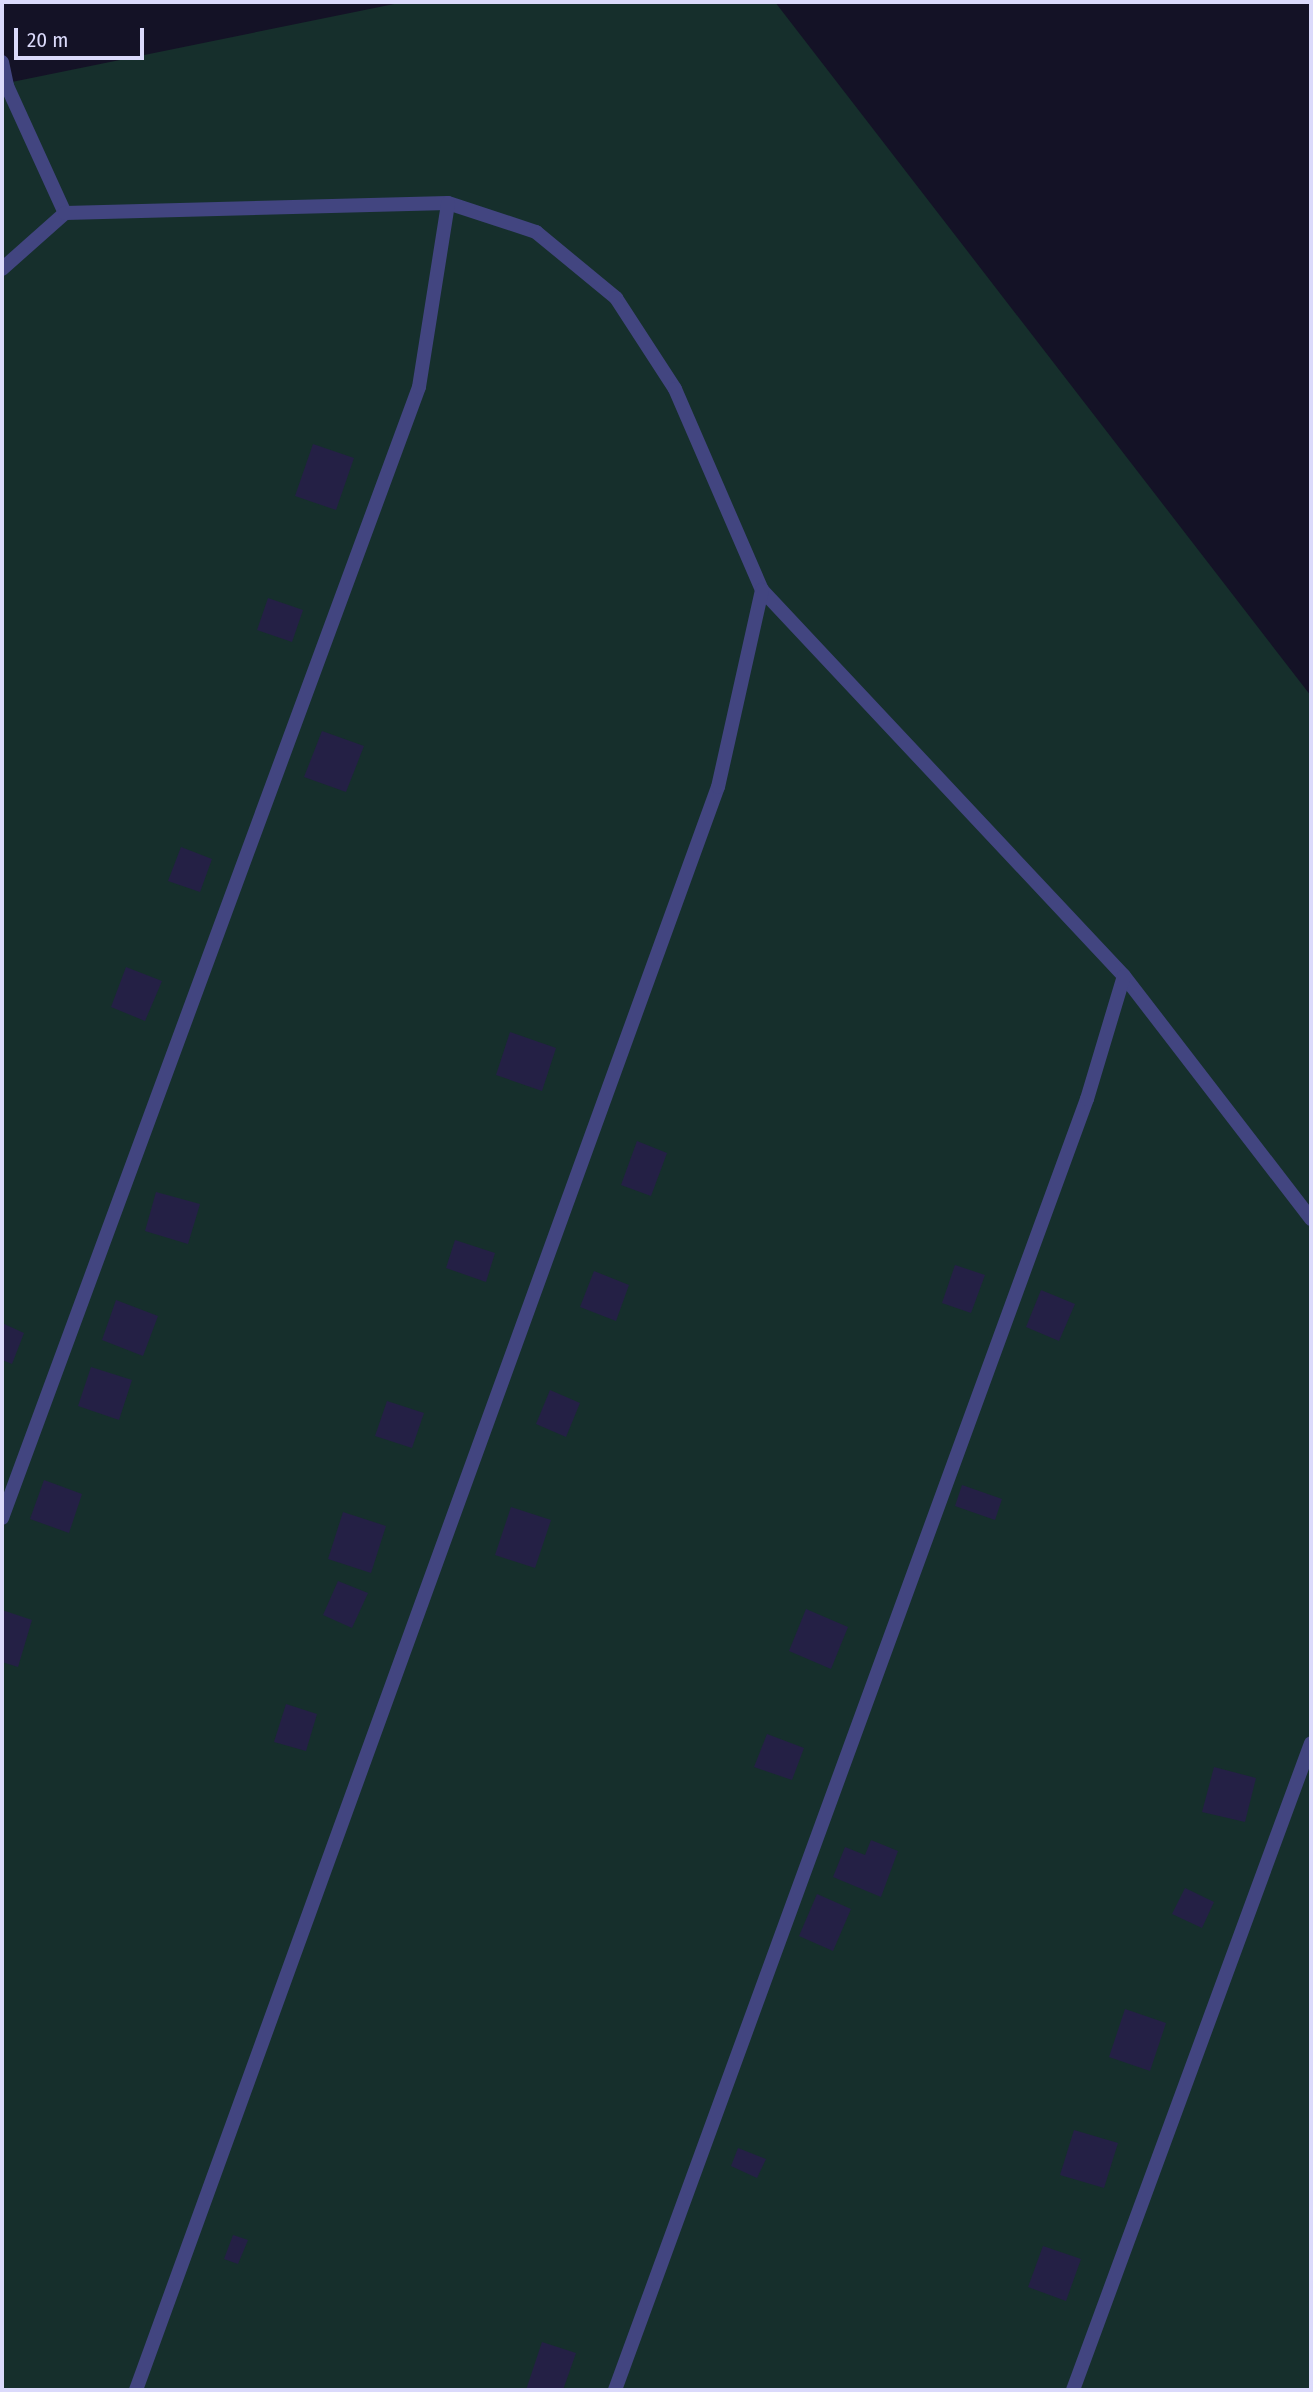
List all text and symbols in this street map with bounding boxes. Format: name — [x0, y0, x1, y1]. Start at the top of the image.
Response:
scale bar — [18, 14, 147, 58]
text: 20 m — [27, 27, 68, 53]

